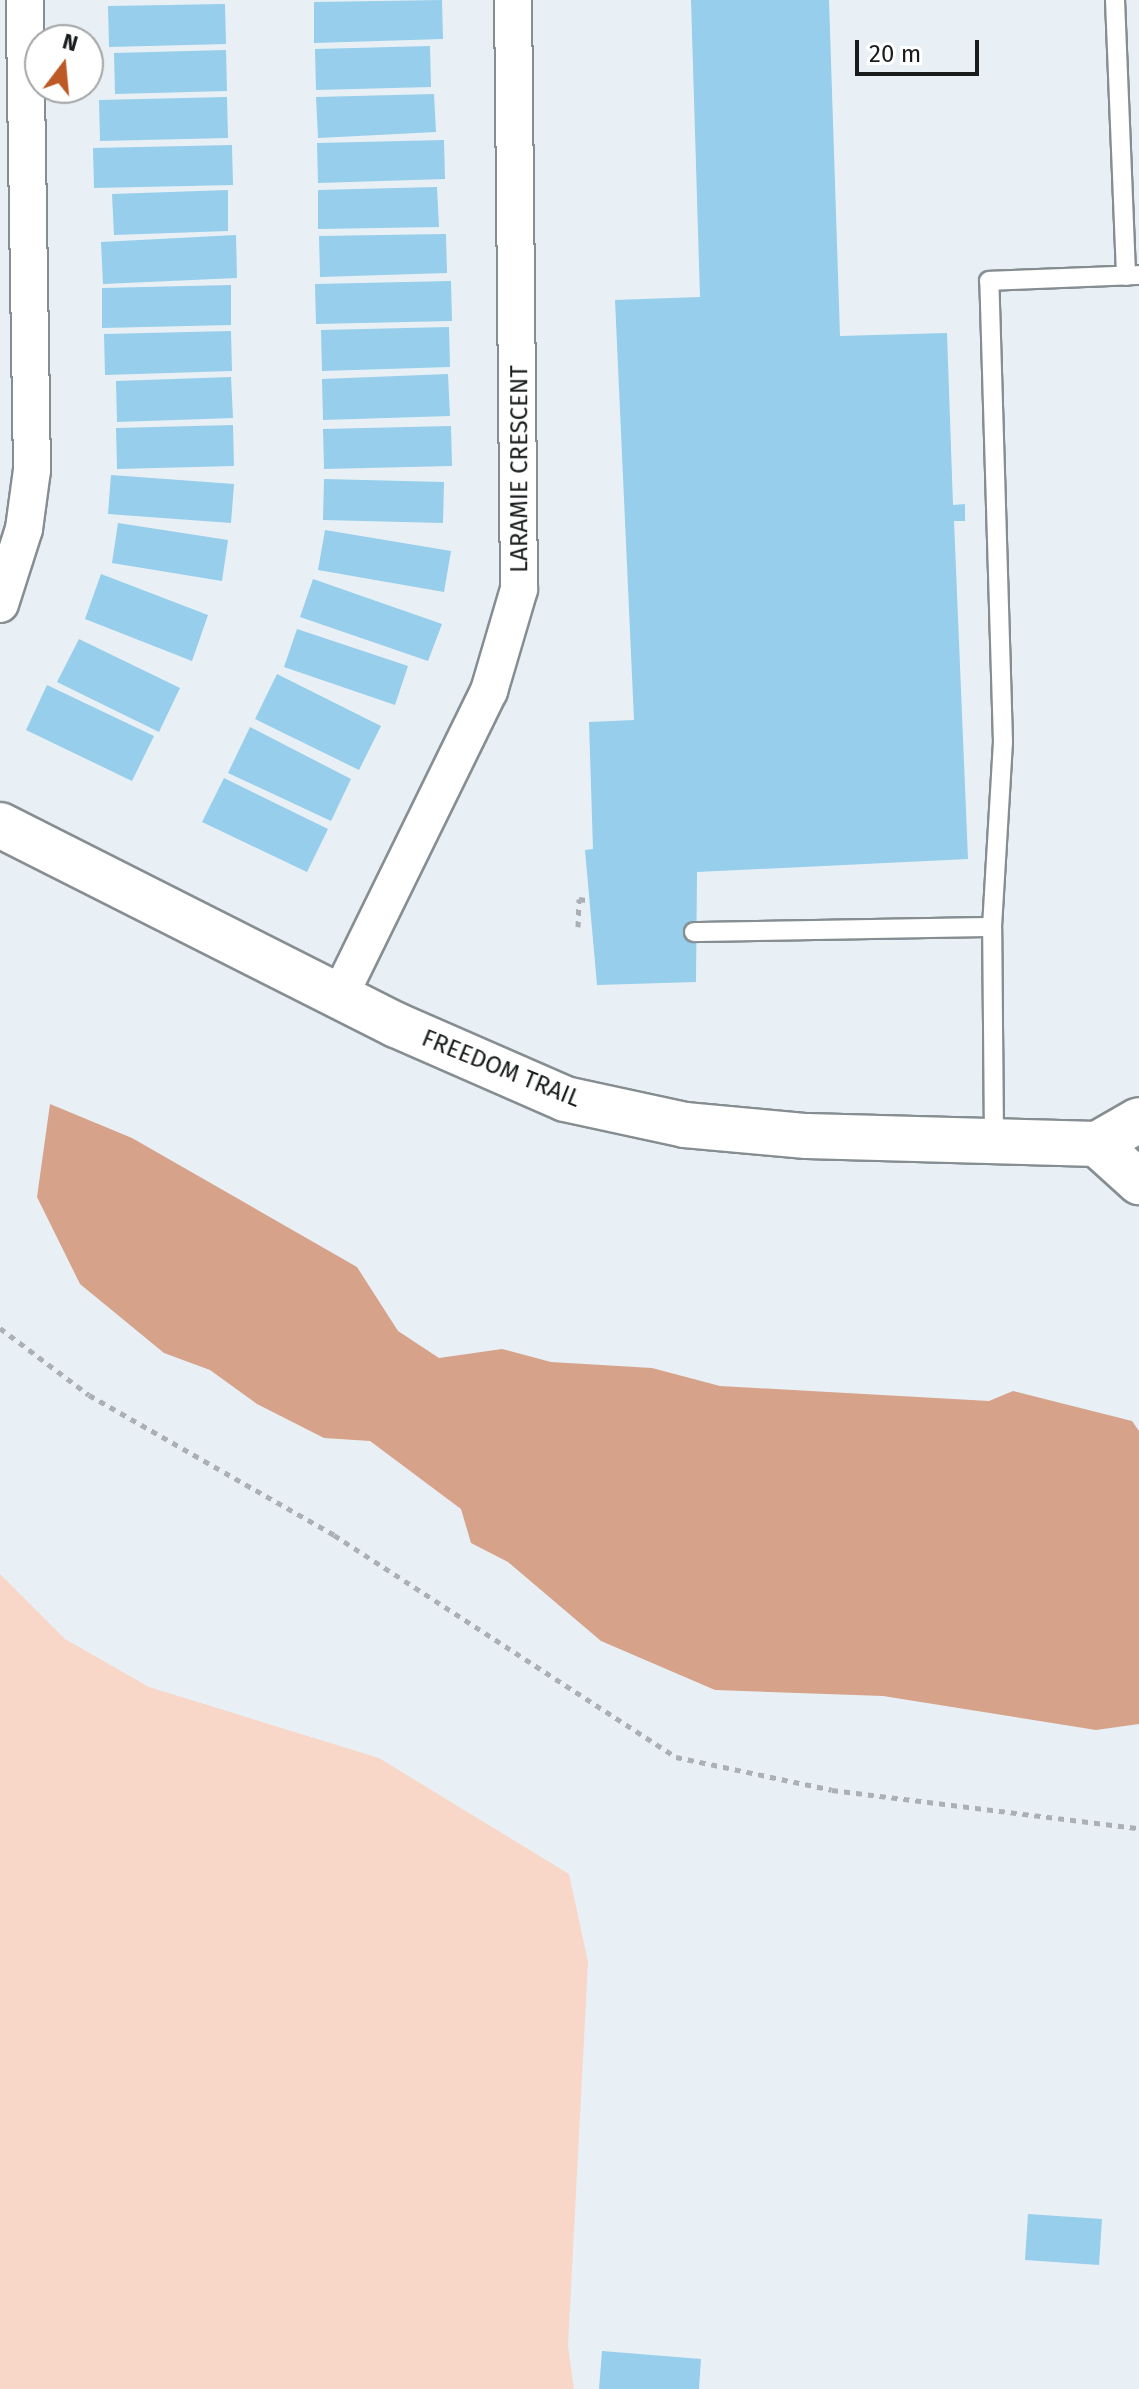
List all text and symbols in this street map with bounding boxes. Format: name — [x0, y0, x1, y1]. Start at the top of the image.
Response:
north arrow — [24, 24, 104, 104]
scale bar — [859, 24, 983, 74]
text: N — [59, 27, 81, 57]
text: 20 m — [869, 40, 921, 68]
street label: LARAMIE CRESCENT — [506, 365, 534, 573]
street label: FREEDOM TRAIL — [417, 1024, 585, 1114]

